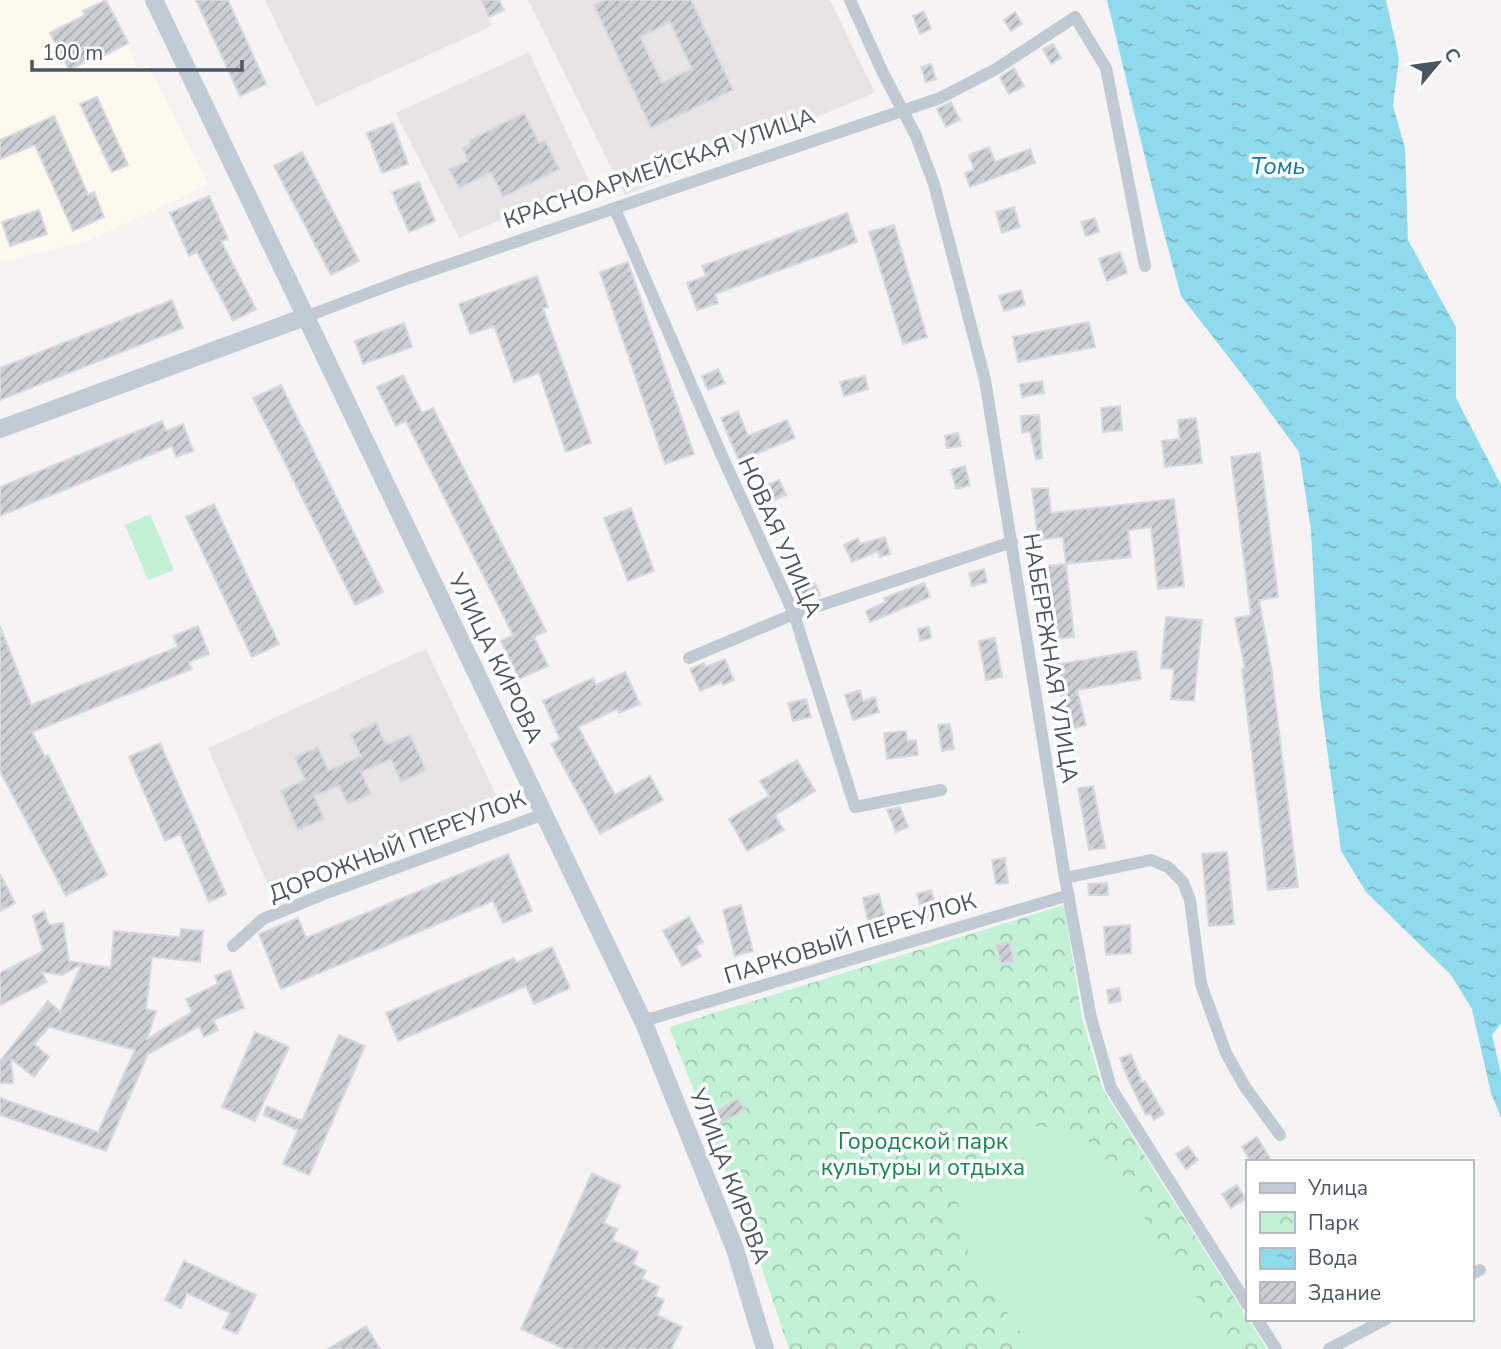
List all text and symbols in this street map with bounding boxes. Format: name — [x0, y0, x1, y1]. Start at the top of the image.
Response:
scale bar — [32, 28, 242, 72]
north arrow — [1403, 28, 1473, 98]
text: 100 m — [42, 39, 103, 67]
text: С — [1437, 43, 1467, 67]
street label: КРАСНОАРМЕЙСКАЯ УЛИЦА — [499, 100, 819, 236]
water label: Томь — [1251, 150, 1305, 182]
street label: НОВАЯ УЛИЦА — [730, 452, 829, 622]
street label: НАБЕРЕЖНАЯ УЛИЦА — [1015, 531, 1086, 785]
street label: УЛИЦА КИРОВА — [441, 567, 550, 749]
street label: ДОРОЖНЫЙ ПЕРЕУЛОК — [264, 783, 530, 910]
street label: ПАРКОВЫЙ ПЕРЕУЛОК — [720, 885, 980, 992]
street label: УЛИЦА КИРОВА — [681, 1083, 777, 1269]
park label: Городской парк культуры и отдыха — [821, 1126, 1025, 1183]
legend — [1246, 1160, 1473, 1321]
text: Улица — [1307, 1174, 1368, 1202]
text: Парк — [1308, 1209, 1360, 1237]
text: Вода — [1308, 1244, 1358, 1272]
text: Здание — [1308, 1279, 1381, 1307]

